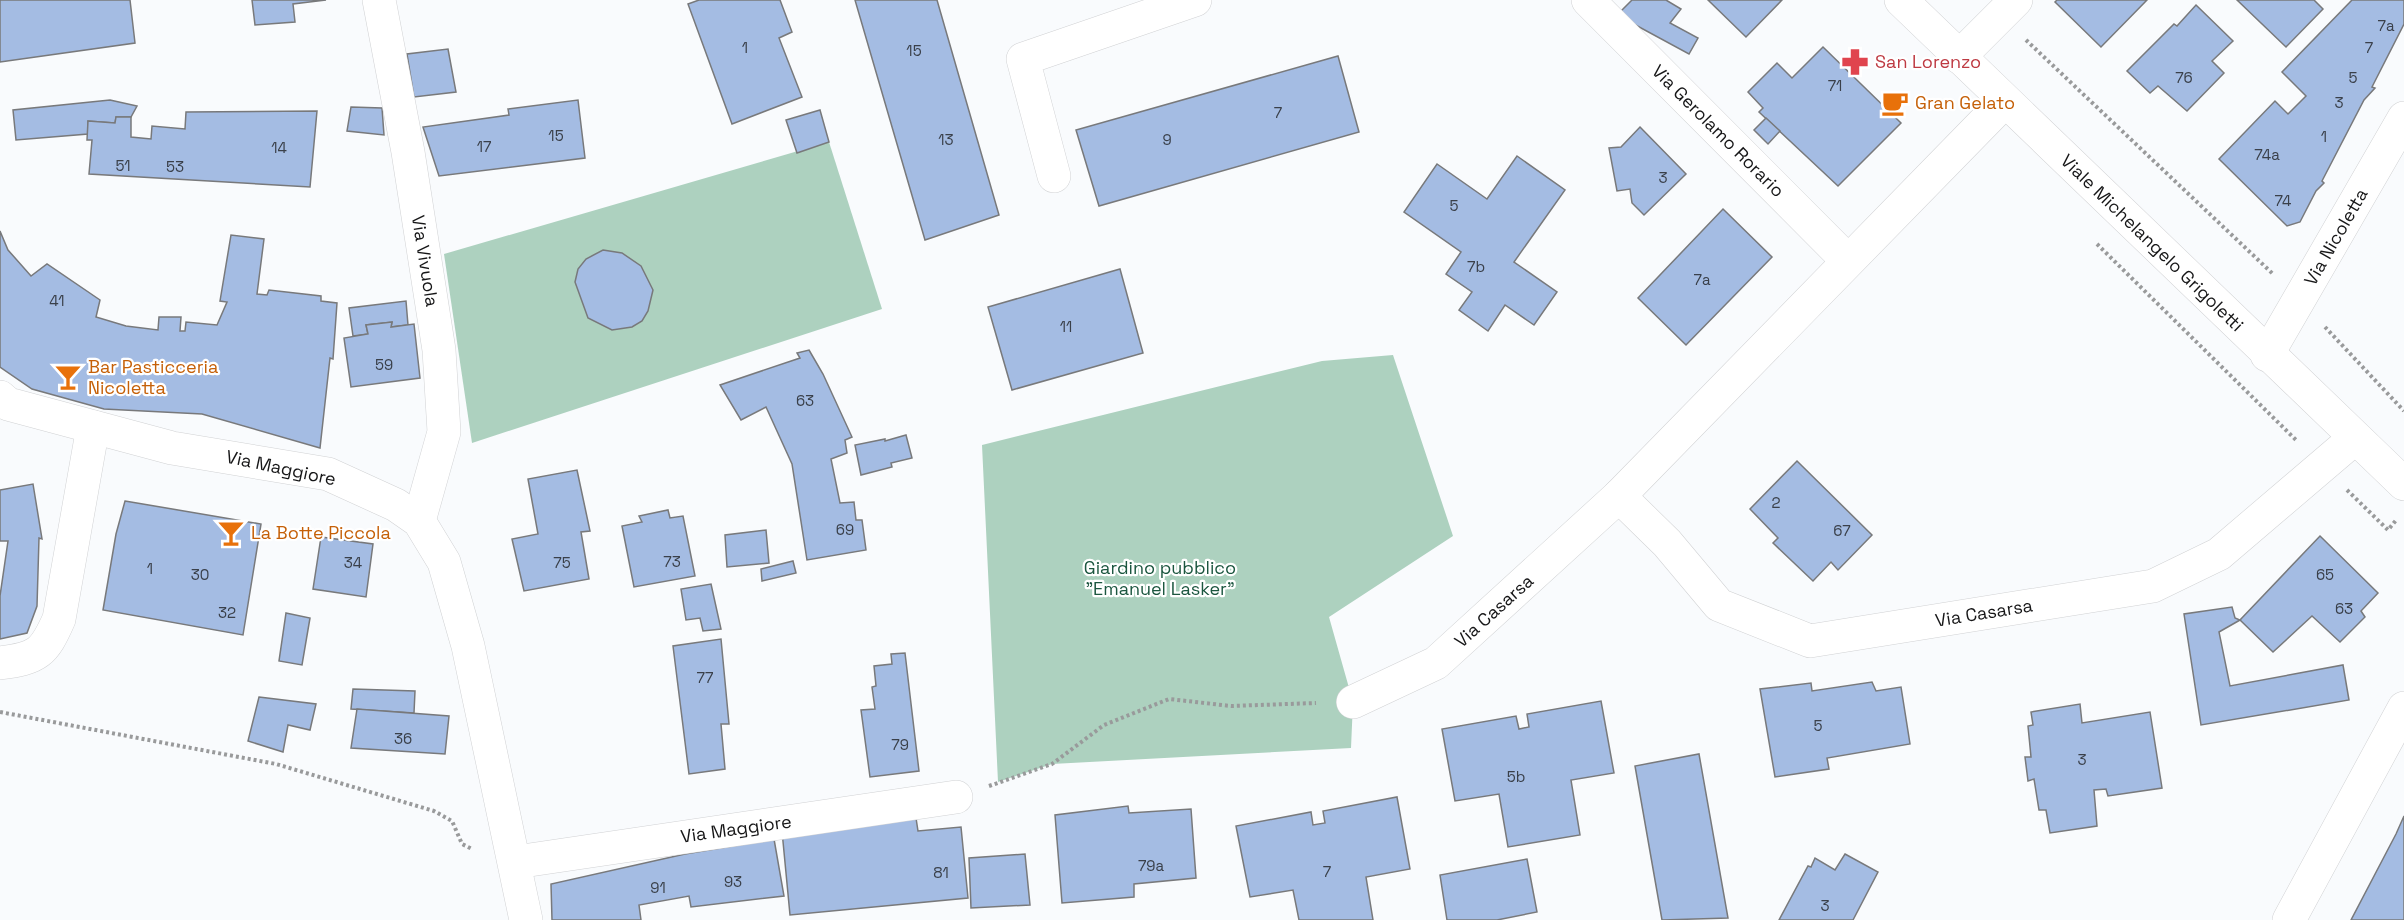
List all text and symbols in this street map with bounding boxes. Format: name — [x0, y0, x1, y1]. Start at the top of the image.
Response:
house number: 7a — [2377, 16, 2395, 35]
house number: 1 — [742, 38, 748, 57]
house number: 7 — [2365, 38, 2373, 57]
house number: 15 — [906, 41, 922, 60]
pharmacy icon: San Lorenzo — [1840, 47, 1870, 77]
place label: San Lorenzo — [1875, 50, 1981, 73]
street label: Via Gerolamo Rorario — [1647, 59, 1790, 202]
house number: 76 — [2175, 68, 2193, 87]
house number: 5 — [2349, 68, 2358, 87]
house number: 71 — [1828, 76, 1842, 95]
cafe icon: Gran Gelato — [1880, 88, 1910, 118]
place label: Gran Gelato — [1915, 91, 2015, 114]
house number: 3 — [2334, 93, 2344, 112]
house number: 7 — [1274, 103, 1282, 122]
house number: 15 — [548, 126, 564, 145]
house number: 1 — [2321, 127, 2327, 146]
house number: 13 — [938, 130, 954, 149]
house number: 9 — [1162, 130, 1172, 149]
house number: 17 — [477, 137, 491, 156]
house number: 14 — [271, 138, 287, 157]
house number: 74a — [2254, 145, 2280, 164]
street label: Viale Michelangelo Grigoletti — [2056, 149, 2249, 336]
house number: 51 — [115, 156, 131, 175]
house number: 53 — [166, 157, 184, 176]
house number: 3 — [1658, 168, 1668, 187]
street label: Via Nicoletta — [2299, 184, 2373, 289]
house number: 74 — [2275, 191, 2291, 210]
house number: 5 — [1450, 196, 1459, 215]
street label: Via Vivuola — [407, 213, 444, 308]
house number: 7b — [1467, 257, 1485, 276]
house number: 7a — [1693, 270, 1711, 289]
house number: 41 — [49, 291, 65, 310]
house number: 11 — [1060, 317, 1072, 336]
place label: Bar Pasticceria Nicoletta — [88, 355, 218, 399]
house number: 59 — [375, 355, 393, 374]
bar icon: Bar Pasticceria Nicoletta — [53, 362, 83, 392]
house number: 63 — [796, 391, 814, 410]
street label: Via Maggiore — [224, 445, 338, 490]
house number: 2 — [1771, 493, 1781, 512]
bar icon: La Botte Piccola — [216, 518, 246, 548]
house number: 69 — [836, 520, 854, 539]
place label: La Botte Piccola — [251, 521, 391, 544]
house number: 67 — [1833, 521, 1851, 540]
house number: 73 — [663, 552, 681, 571]
house number: 34 — [344, 553, 362, 572]
house number: 75 — [553, 553, 571, 572]
park label: Giardino pubblico "Emanuel Lasker" — [1084, 556, 1236, 600]
house number: 1 — [147, 559, 153, 578]
house number: 30 — [191, 565, 209, 584]
house number: 65 — [2316, 565, 2334, 584]
street label: Via Casarsa — [1449, 569, 1538, 652]
street label: Via Casarsa — [1933, 593, 2034, 632]
house number: 63 — [2335, 599, 2353, 618]
house number: 32 — [218, 603, 236, 622]
house number: 77 — [697, 668, 713, 687]
house number: 5 — [1814, 716, 1823, 735]
house number: 36 — [394, 729, 412, 748]
house number: 79 — [891, 735, 909, 754]
house number: 3 — [2077, 750, 2087, 769]
house number: 5b — [1507, 767, 1525, 786]
street label: Via Maggiore — [679, 809, 793, 848]
house number: 79a — [1138, 856, 1164, 875]
house number: 7 — [1323, 862, 1331, 881]
house number: 81 — [933, 863, 949, 882]
house number: 93 — [724, 872, 742, 891]
house number: 91 — [650, 878, 666, 897]
house number: 3 — [1820, 896, 1830, 915]

